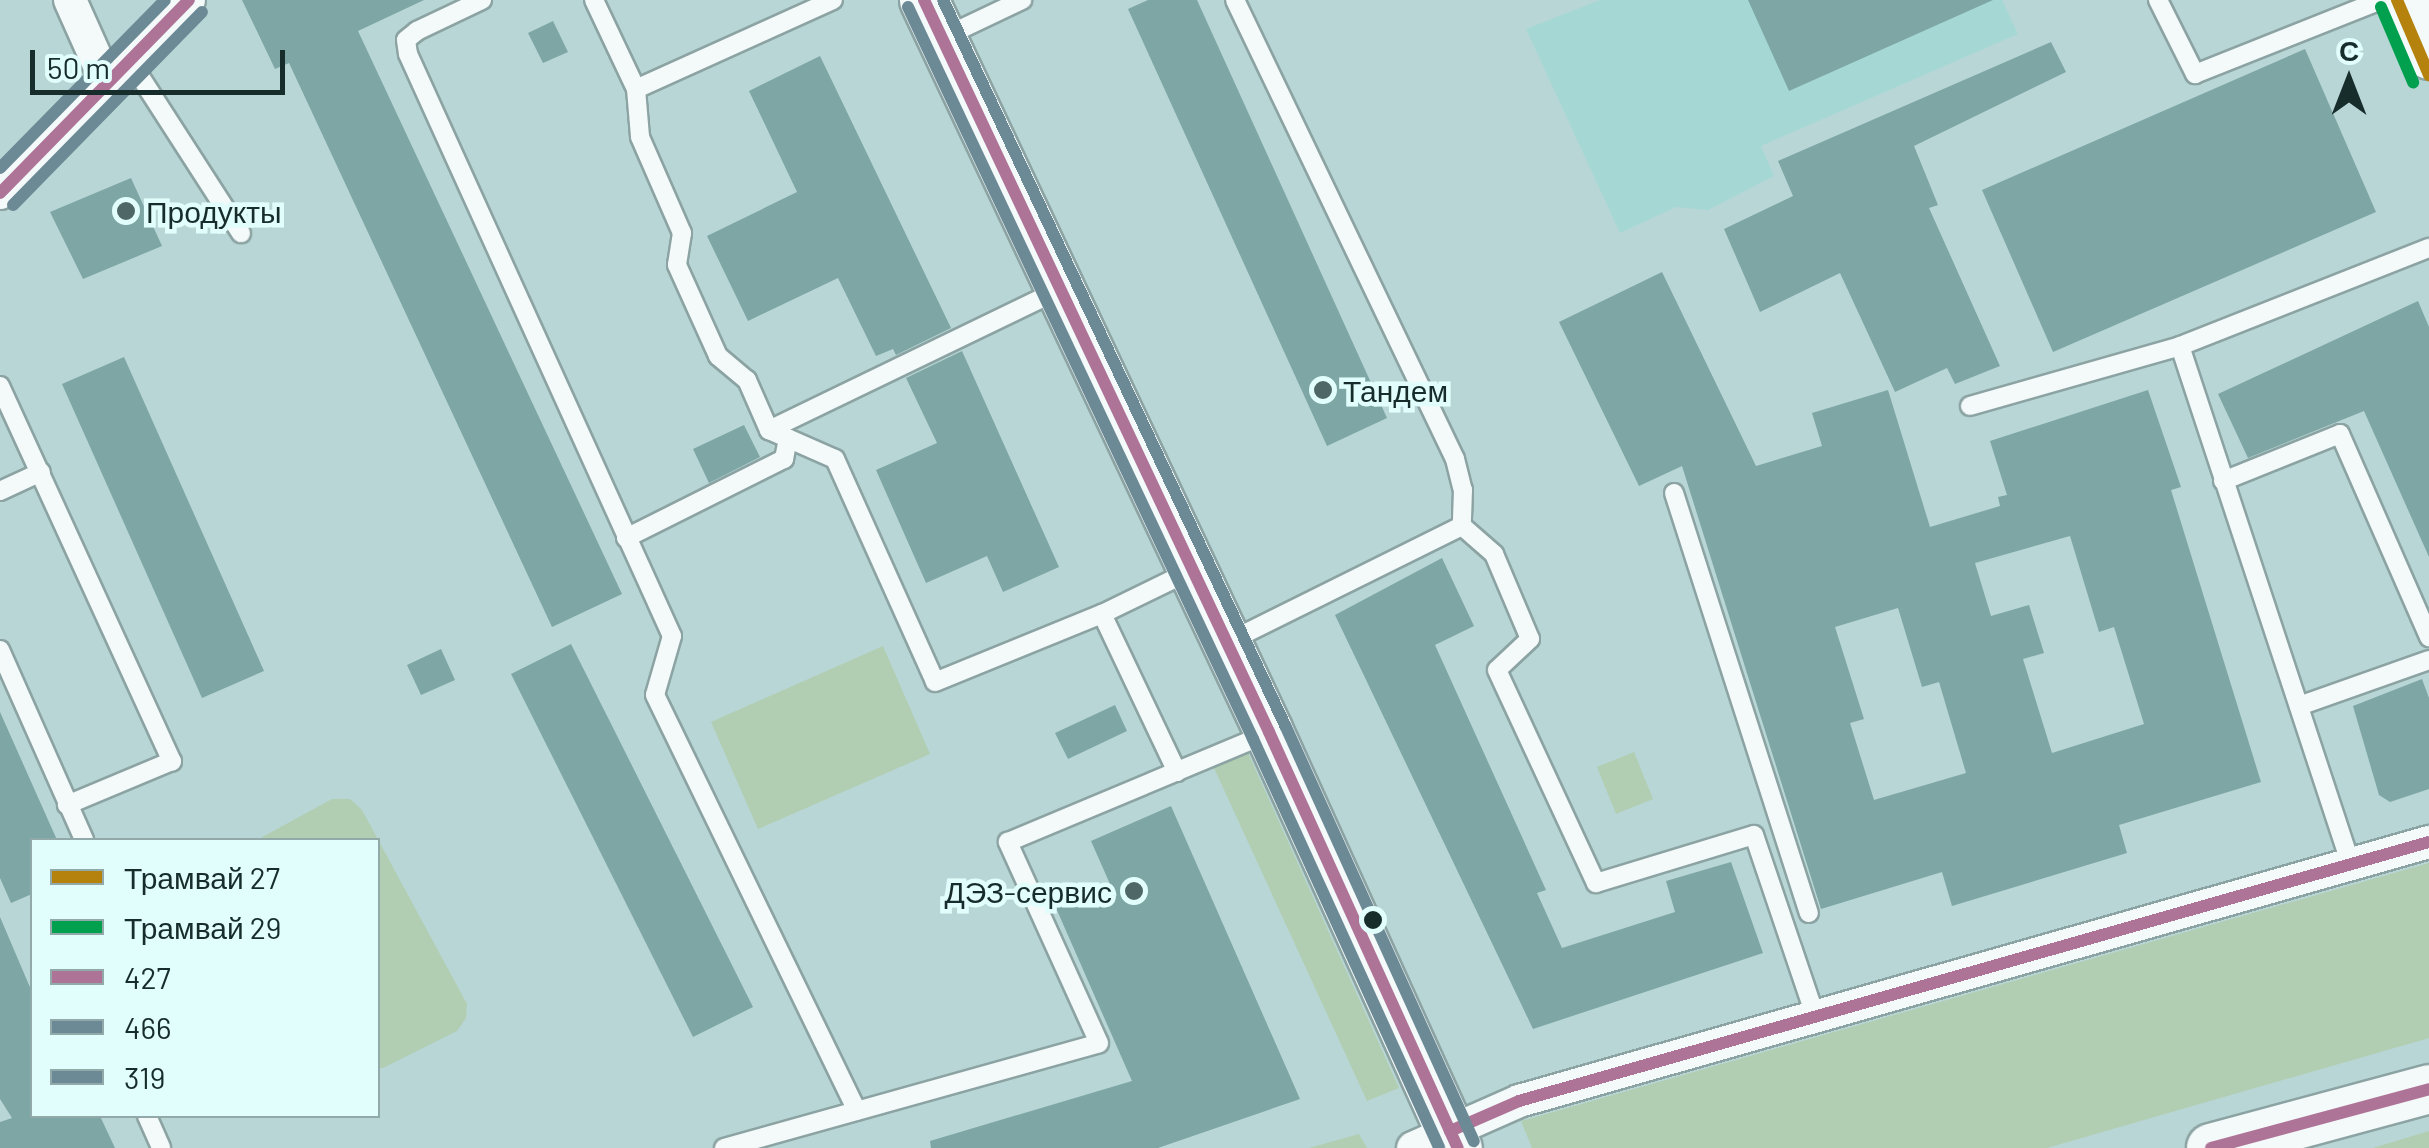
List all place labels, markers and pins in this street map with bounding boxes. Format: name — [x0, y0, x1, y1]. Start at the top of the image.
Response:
place label: Продукты — [146, 193, 282, 229]
marker: Продукты — [115, 200, 137, 222]
place label: Тандем — [1343, 372, 1448, 408]
marker: Тандем — [1312, 379, 1334, 401]
place label: ДЭЗ-сервис — [944, 873, 1112, 909]
marker: ДЭЗ-сервис — [1121, 878, 1147, 904]
unlabelled marker — [1363, 910, 1383, 930]

